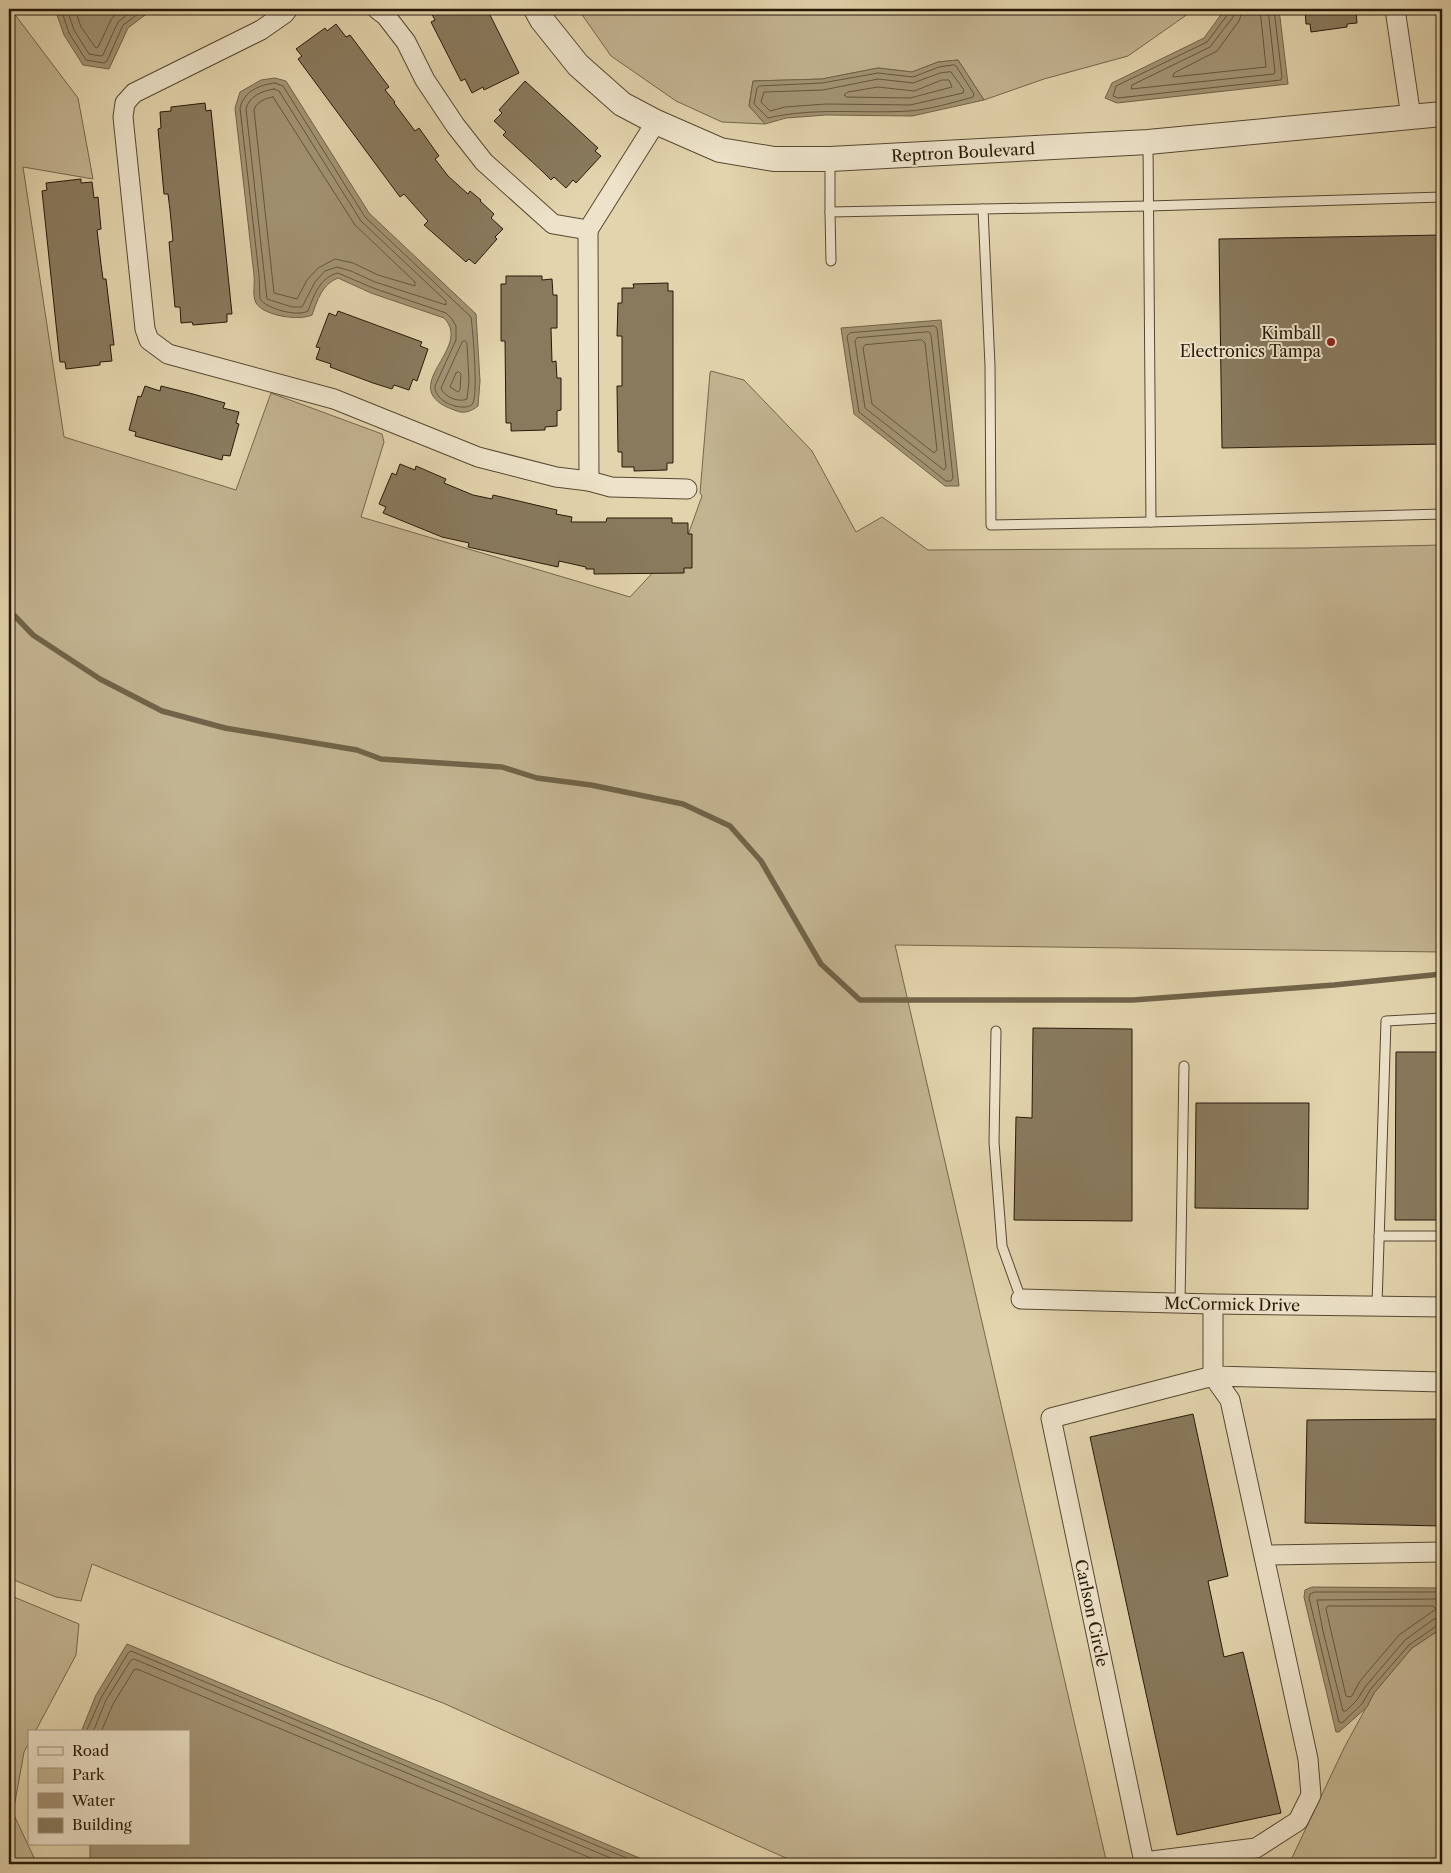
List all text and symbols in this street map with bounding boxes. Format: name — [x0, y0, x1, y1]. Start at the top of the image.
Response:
street label: Reptron Boulevard — [891, 138, 1036, 166]
place label: Kimball Electronics Tampa — [1180, 323, 1322, 361]
marker: Kimball Electronics Tampa — [1325, 336, 1337, 348]
street label: McCormick Drive — [1164, 1293, 1300, 1315]
street label: Carlson Circle — [1071, 1558, 1113, 1669]
legend — [28, 1730, 190, 1846]
text: Road — [72, 1741, 109, 1760]
text: Park — [72, 1765, 106, 1784]
text: Water — [71, 1791, 116, 1810]
text: Building — [72, 1815, 132, 1834]

